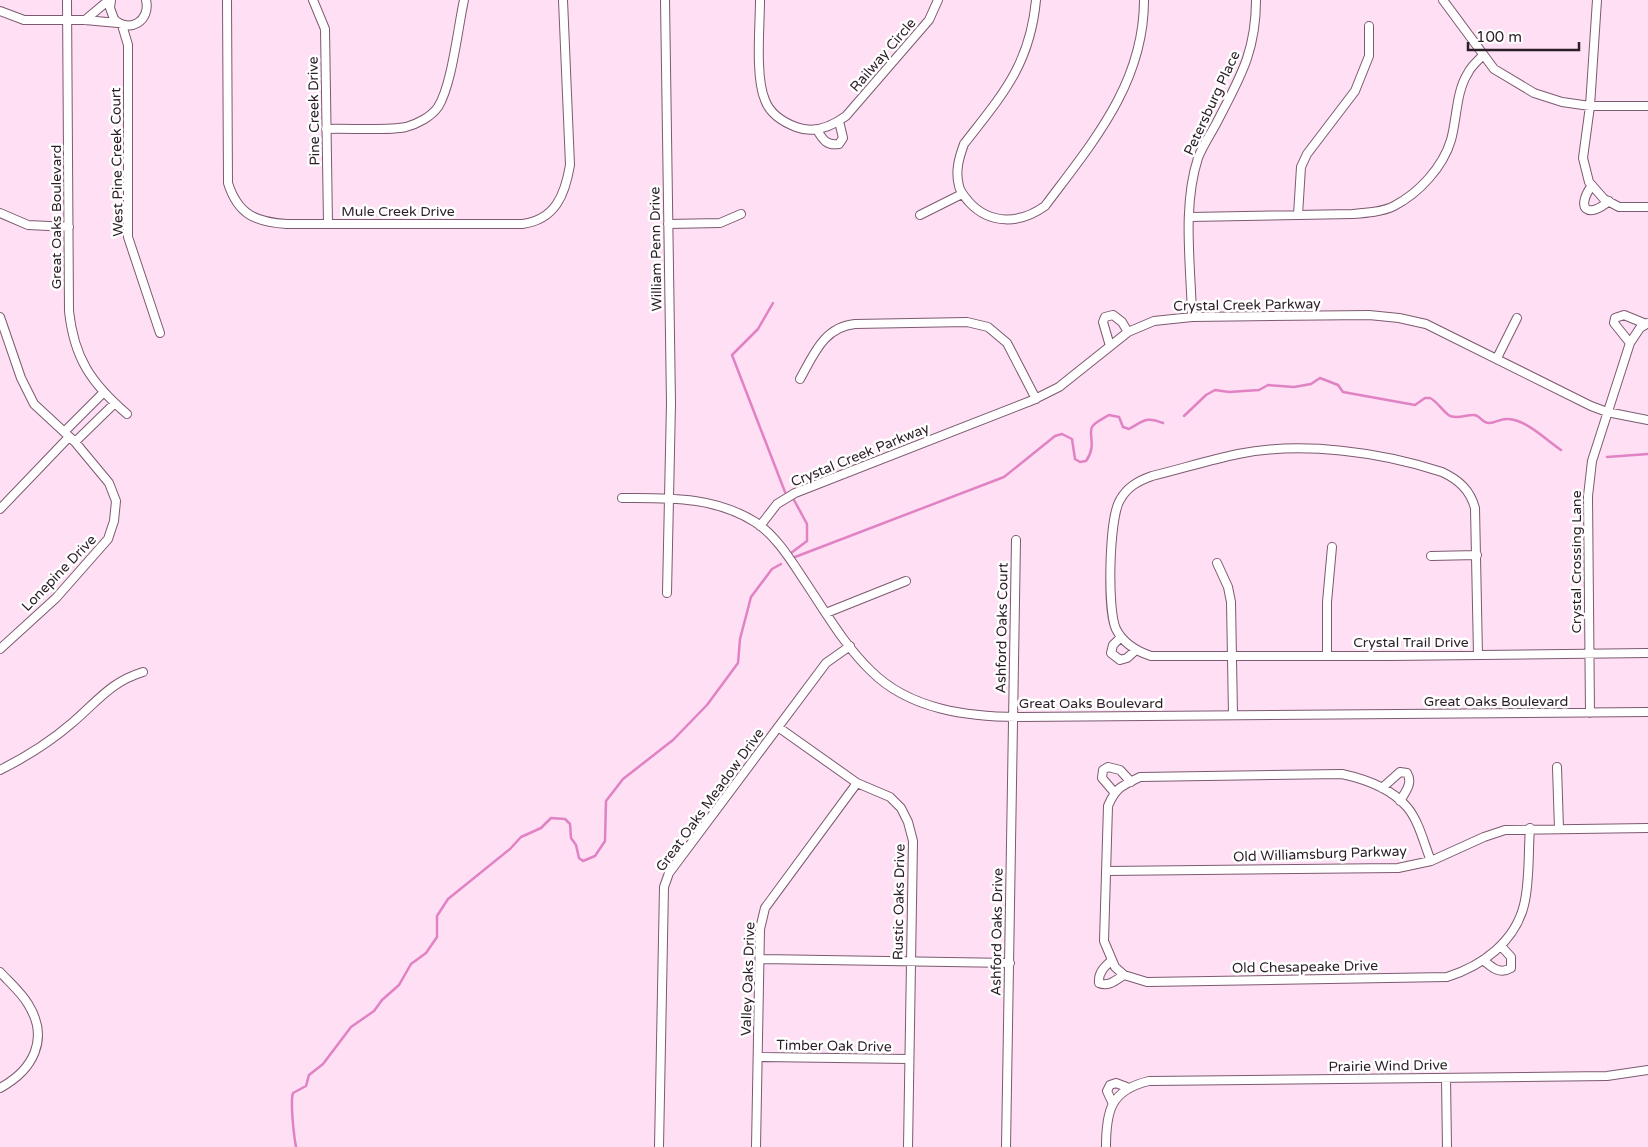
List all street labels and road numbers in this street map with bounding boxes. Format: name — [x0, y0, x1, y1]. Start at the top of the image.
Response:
street label: Railway Circle — [846, 15, 920, 95]
street label: Petersburg Place — [1180, 48, 1244, 158]
street label: Pine Creek Drive — [305, 56, 323, 166]
street label: West Pine Creek Court — [107, 87, 127, 237]
street label: Great Oaks Boulevard — [48, 145, 65, 289]
street label: William Penn Drive — [646, 186, 666, 311]
street label: Mule Creek Drive — [341, 203, 455, 220]
street label: Crystal Creek Parkway — [1173, 295, 1321, 315]
street label: Crystal Creek Parkway — [788, 419, 932, 491]
street label: Crystal Crossing Lane — [1568, 490, 1585, 634]
street label: Lonepine Drive — [18, 531, 100, 615]
street label: Ashford Oaks Court — [992, 562, 1012, 694]
street label: Crystal Trail Drive — [1353, 634, 1469, 651]
street label: Great Oaks Boulevard — [1424, 693, 1568, 710]
street label: Great Oaks Boulevard — [1019, 695, 1163, 712]
street label: Great Oaks Meadow Drive — [652, 725, 768, 875]
street label: Old Williamsburg Parkway — [1233, 842, 1408, 866]
street label: Rustic Oaks Drive — [889, 843, 909, 960]
street label: Ashford Oaks Drive — [987, 868, 1007, 996]
street label: Valley Oaks Drive — [738, 922, 758, 1036]
street label: Old Chesapeake Drive — [1232, 957, 1378, 977]
street label: Timber Oak Drive — [776, 1036, 892, 1056]
street label: Prairie Wind Drive — [1328, 1056, 1448, 1076]

